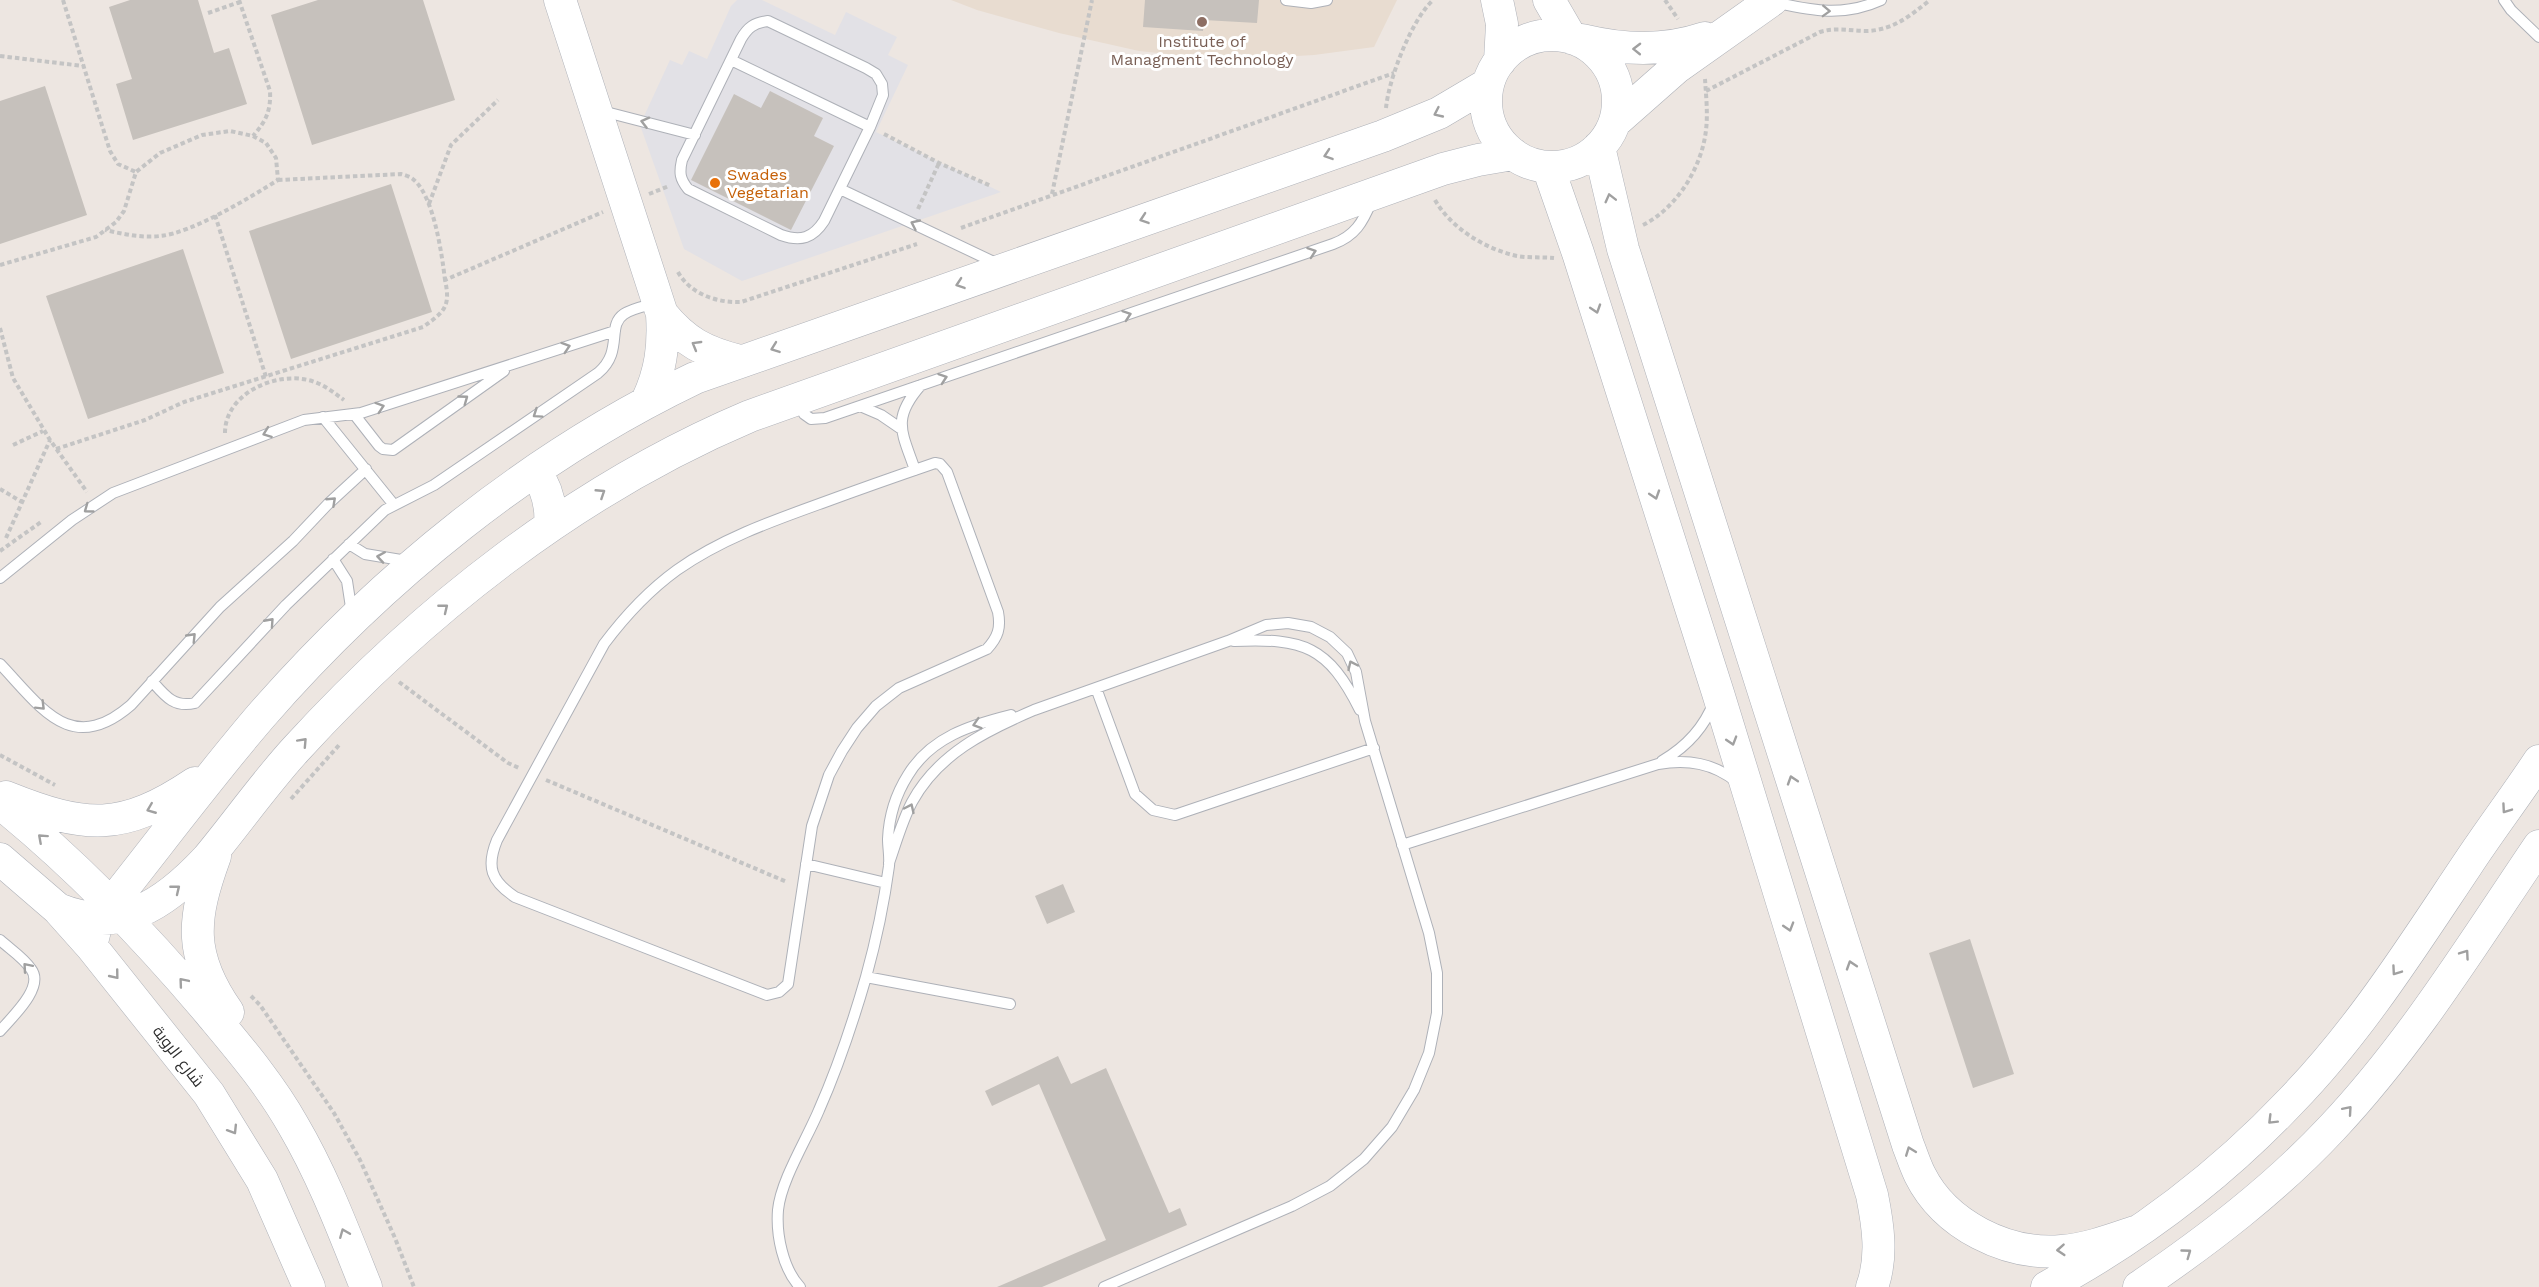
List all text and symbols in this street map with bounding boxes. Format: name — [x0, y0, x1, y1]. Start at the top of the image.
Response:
one-way arrow — [1821, 5, 1830, 18]
marker: Institute of Managment Technology — [1195, 15, 1209, 29]
place label: Institute of Managment Technology — [1111, 32, 1294, 69]
one-way arrow — [1633, 42, 1642, 55]
one-way arrow — [1433, 105, 1444, 117]
one-way arrow — [641, 117, 651, 129]
one-way arrow — [1323, 147, 1334, 160]
place label: Swades Vegetarian — [727, 165, 809, 202]
marker: Swades Vegetarian — [708, 176, 722, 190]
one-way arrow — [1604, 194, 1617, 204]
one-way arrow — [1139, 212, 1150, 225]
one-way arrow — [911, 220, 922, 232]
one-way arrow — [1306, 246, 1317, 259]
one-way arrow — [955, 276, 966, 289]
one-way arrow — [1589, 303, 1601, 314]
one-way arrow — [1121, 309, 1132, 322]
one-way arrow — [771, 340, 781, 353]
one-way arrow — [692, 341, 702, 352]
one-way arrow — [560, 342, 571, 354]
one-way arrow — [937, 372, 948, 385]
one-way arrow — [457, 396, 468, 407]
one-way arrow — [374, 401, 385, 414]
one-way arrow — [533, 407, 543, 419]
one-way arrow — [262, 425, 273, 438]
one-way arrow — [595, 489, 606, 500]
one-way arrow — [1648, 489, 1660, 500]
one-way arrow — [324, 498, 335, 509]
one-way arrow — [84, 502, 95, 513]
one-way arrow — [377, 551, 387, 564]
one-way arrow — [437, 604, 448, 615]
one-way arrow — [263, 618, 274, 629]
one-way arrow — [184, 633, 195, 644]
one-way arrow — [1348, 660, 1360, 671]
one-way arrow — [34, 699, 44, 710]
one-way arrow — [972, 717, 983, 729]
one-way arrow — [1725, 735, 1737, 746]
one-way arrow — [295, 738, 306, 749]
one-way arrow — [1787, 775, 1799, 786]
one-way arrow — [146, 802, 157, 814]
one-way arrow — [2502, 803, 2513, 814]
one-way arrow — [903, 804, 915, 815]
one-way arrow — [38, 834, 49, 845]
one-way arrow — [169, 886, 180, 897]
one-way arrow — [1782, 921, 1794, 932]
one-way arrow — [2458, 950, 2469, 961]
one-way arrow — [1846, 960, 1858, 971]
one-way arrow — [24, 962, 35, 973]
one-way arrow — [2393, 964, 2404, 975]
one-way arrow — [107, 968, 118, 979]
one-way arrow — [180, 978, 191, 989]
street label: شارع الروية — [147, 1022, 208, 1092]
one-way arrow — [2341, 1106, 2352, 1117]
one-way arrow — [2268, 1113, 2279, 1124]
one-way arrow — [225, 1124, 237, 1134]
one-way arrow — [1905, 1146, 1918, 1157]
one-way arrow — [339, 1228, 351, 1239]
one-way arrow — [2056, 1243, 2066, 1256]
one-way arrow — [2181, 1250, 2192, 1261]

